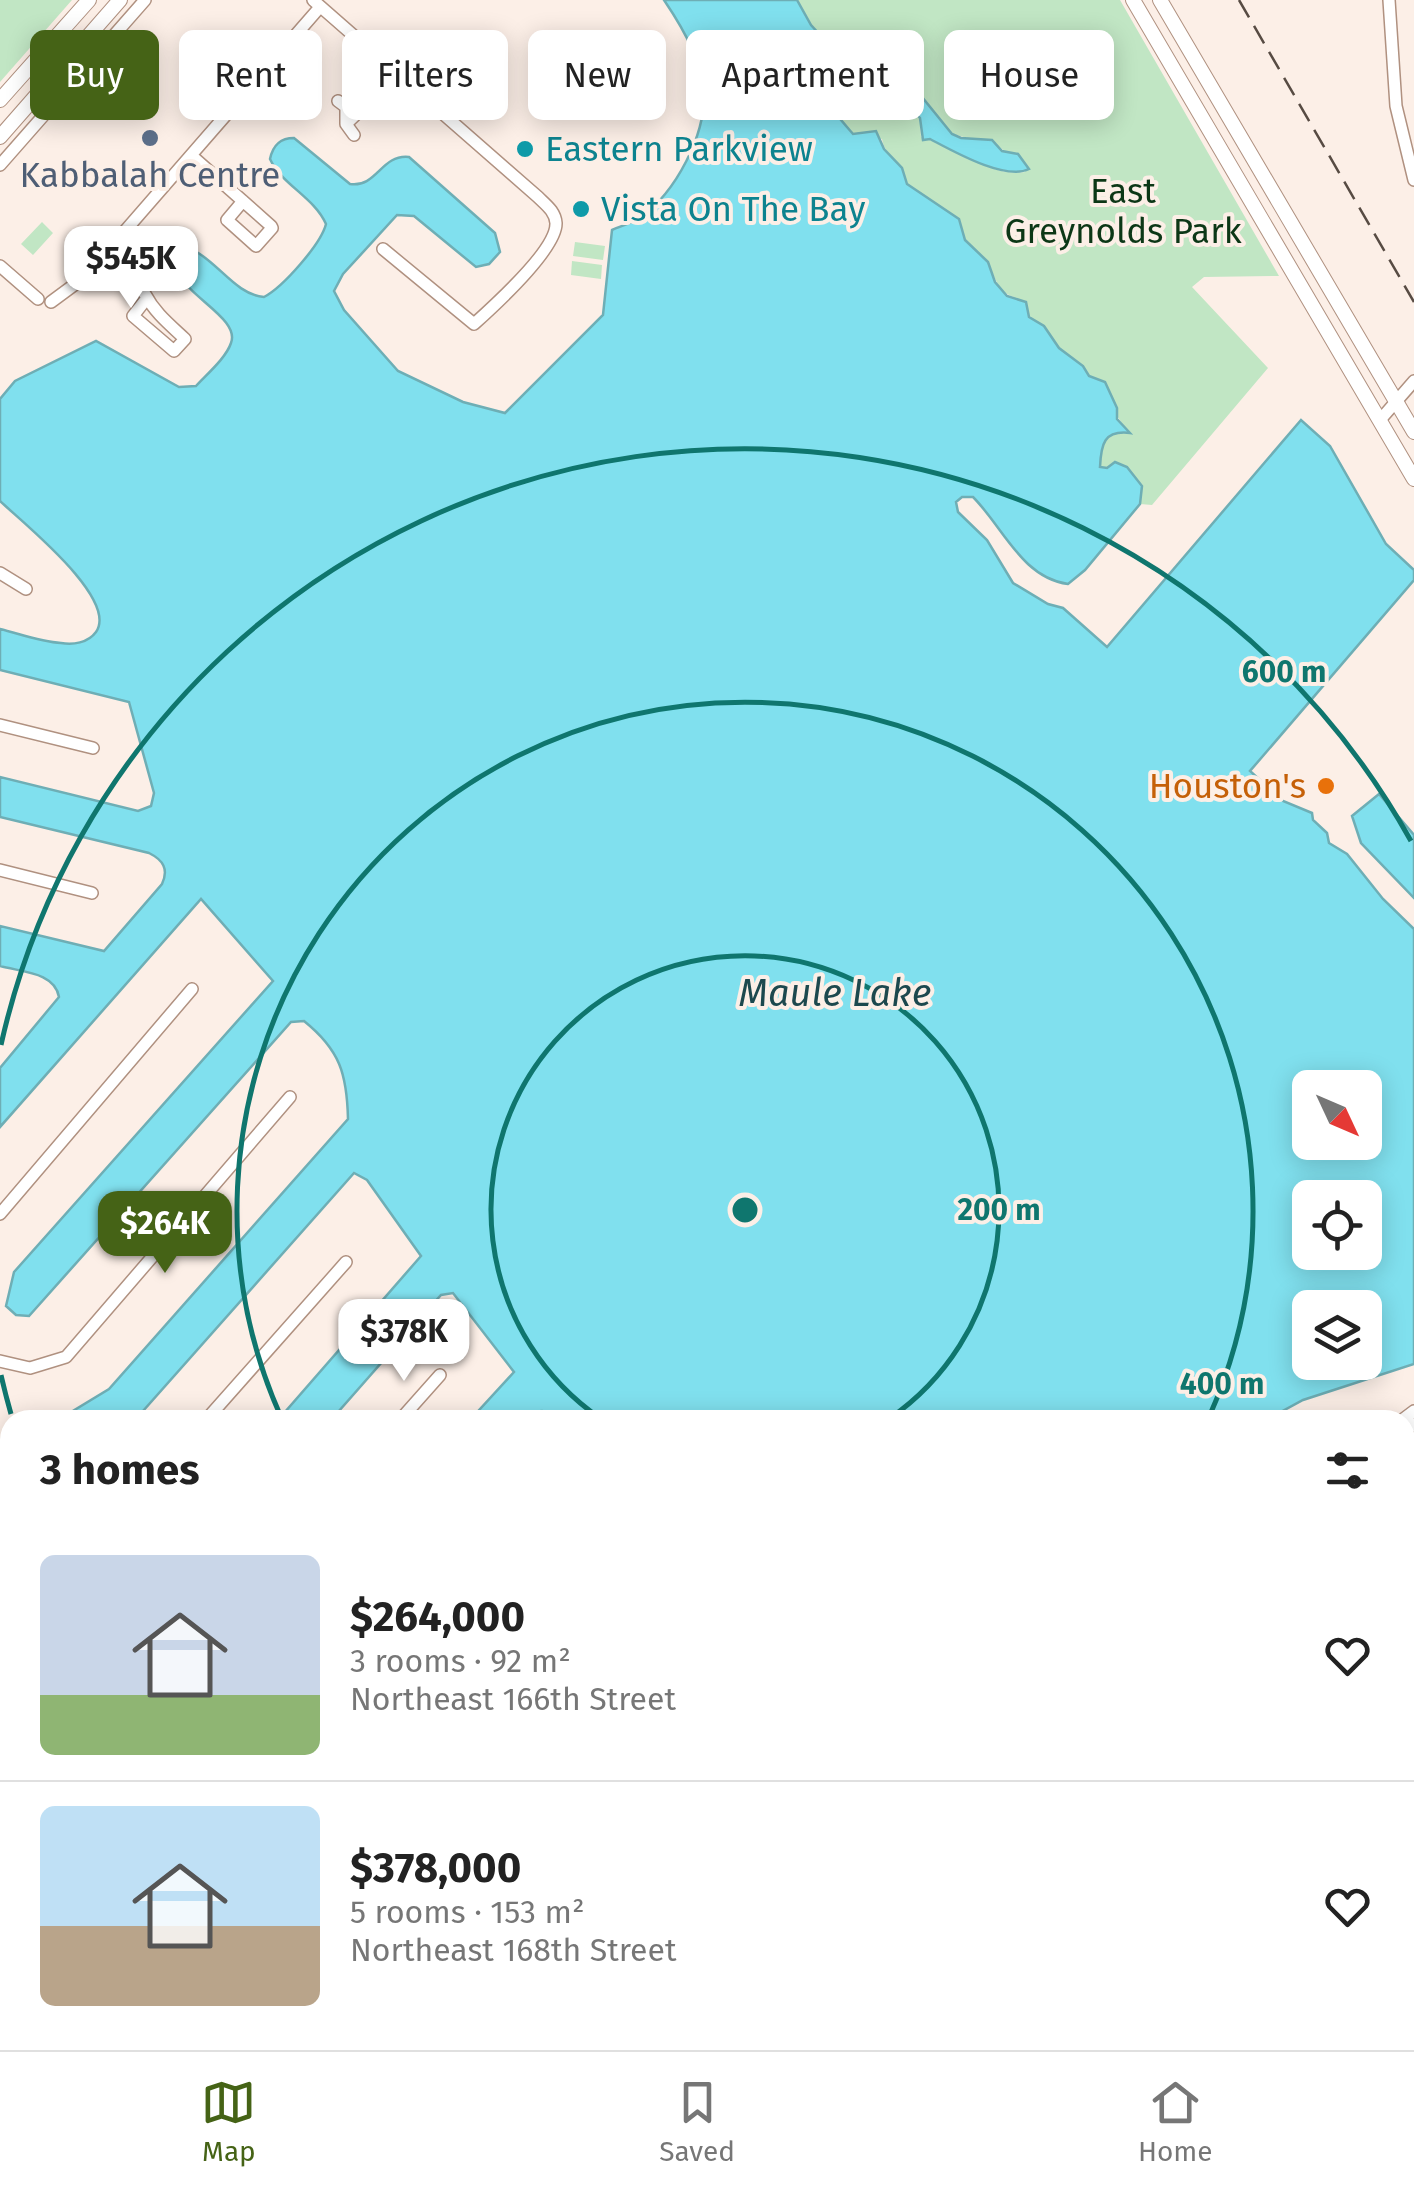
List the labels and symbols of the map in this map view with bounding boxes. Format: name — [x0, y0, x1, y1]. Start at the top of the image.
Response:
marker: Kabbalah Centre — [139, 127, 161, 149]
place label: Eastern Parkview — [545, 128, 813, 170]
marker: Eastern Parkview — [514, 138, 536, 160]
place label: Kabbalah Centre — [20, 154, 280, 196]
park label: East Greynolds Park — [1004, 170, 1242, 252]
place label: Vista On The Bay — [601, 188, 865, 230]
marker: Vista On The Bay — [570, 198, 592, 220]
pin: $545K — [61, 226, 201, 311]
text: 600 m — [1242, 654, 1326, 690]
place label: Houston's — [1149, 765, 1306, 807]
marker: Houston's — [1315, 775, 1337, 797]
water label: Maule Lake — [739, 970, 931, 1016]
north arrow — [1292, 1070, 1382, 1160]
pin: $264K — [95, 1191, 235, 1276]
centre of rings — [727, 1192, 763, 1228]
text: 200 m — [957, 1192, 1041, 1228]
pin: $378K — [334, 1299, 474, 1384]
text: 400 m — [1180, 1366, 1264, 1402]

